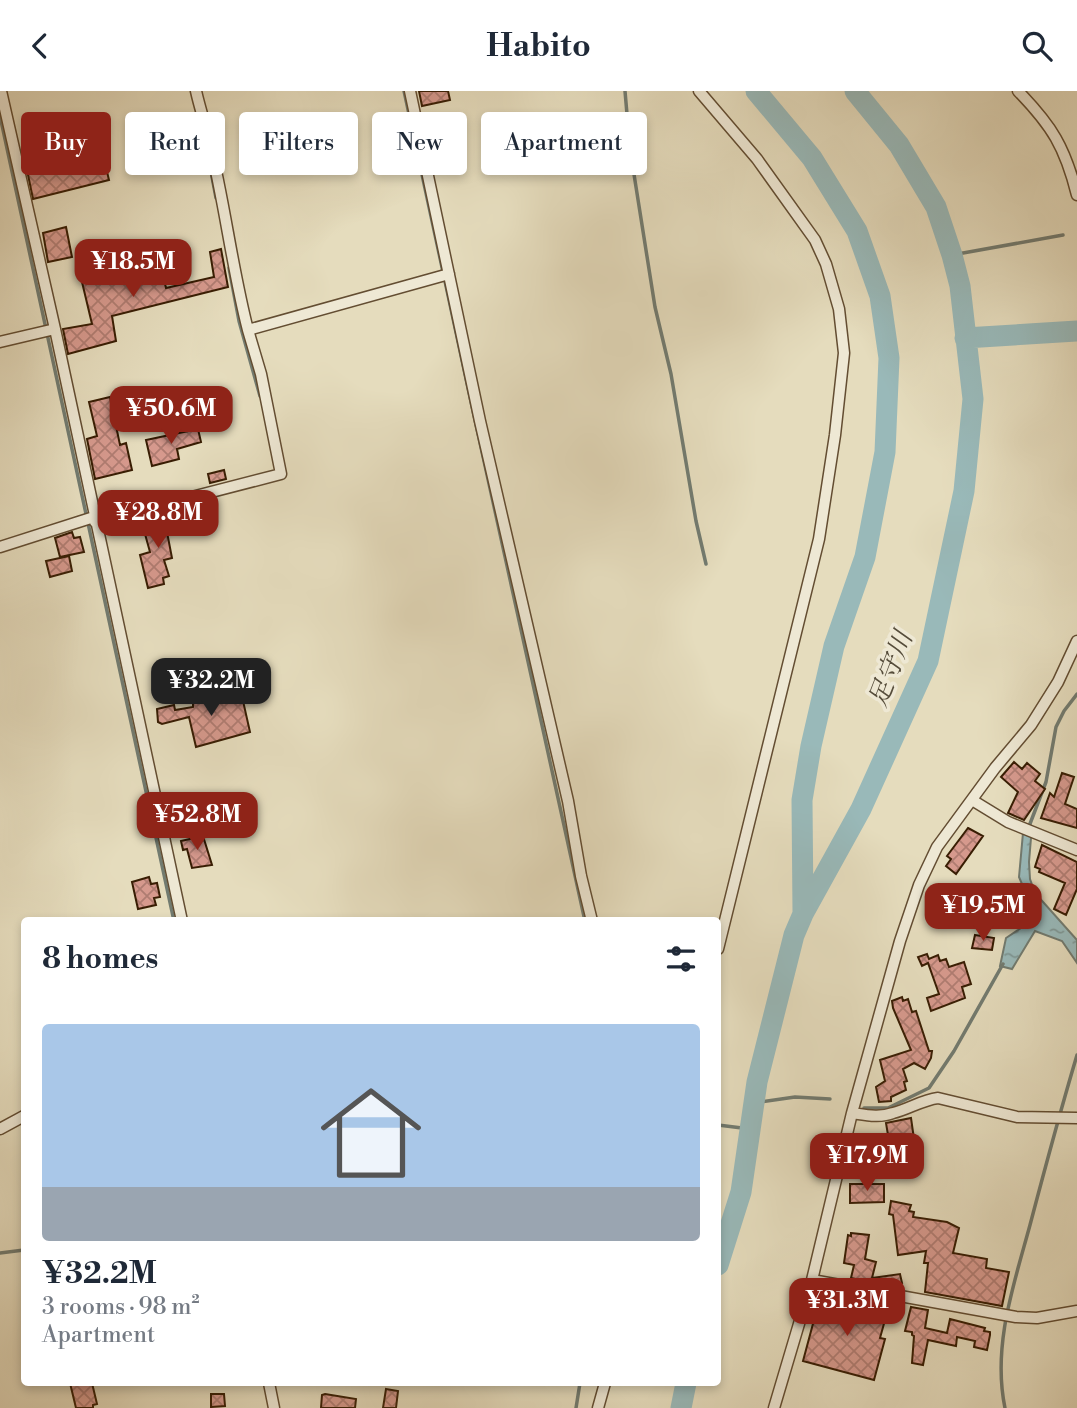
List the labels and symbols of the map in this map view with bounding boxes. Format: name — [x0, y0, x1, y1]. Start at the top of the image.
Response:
pin: ¥18.5M — [76, 239, 190, 299]
pin: ¥50.6M — [114, 387, 228, 446]
pin: ¥28.8M — [101, 491, 215, 550]
water label: 足守川 — [862, 624, 921, 712]
pin: ¥32.2M — [154, 659, 268, 718]
pin: ¥52.8M — [140, 793, 254, 852]
pin: ¥19.5M — [926, 883, 1040, 943]
pin: ¥17.9M — [810, 1133, 924, 1193]
pin: ¥31.3M — [790, 1279, 904, 1338]

